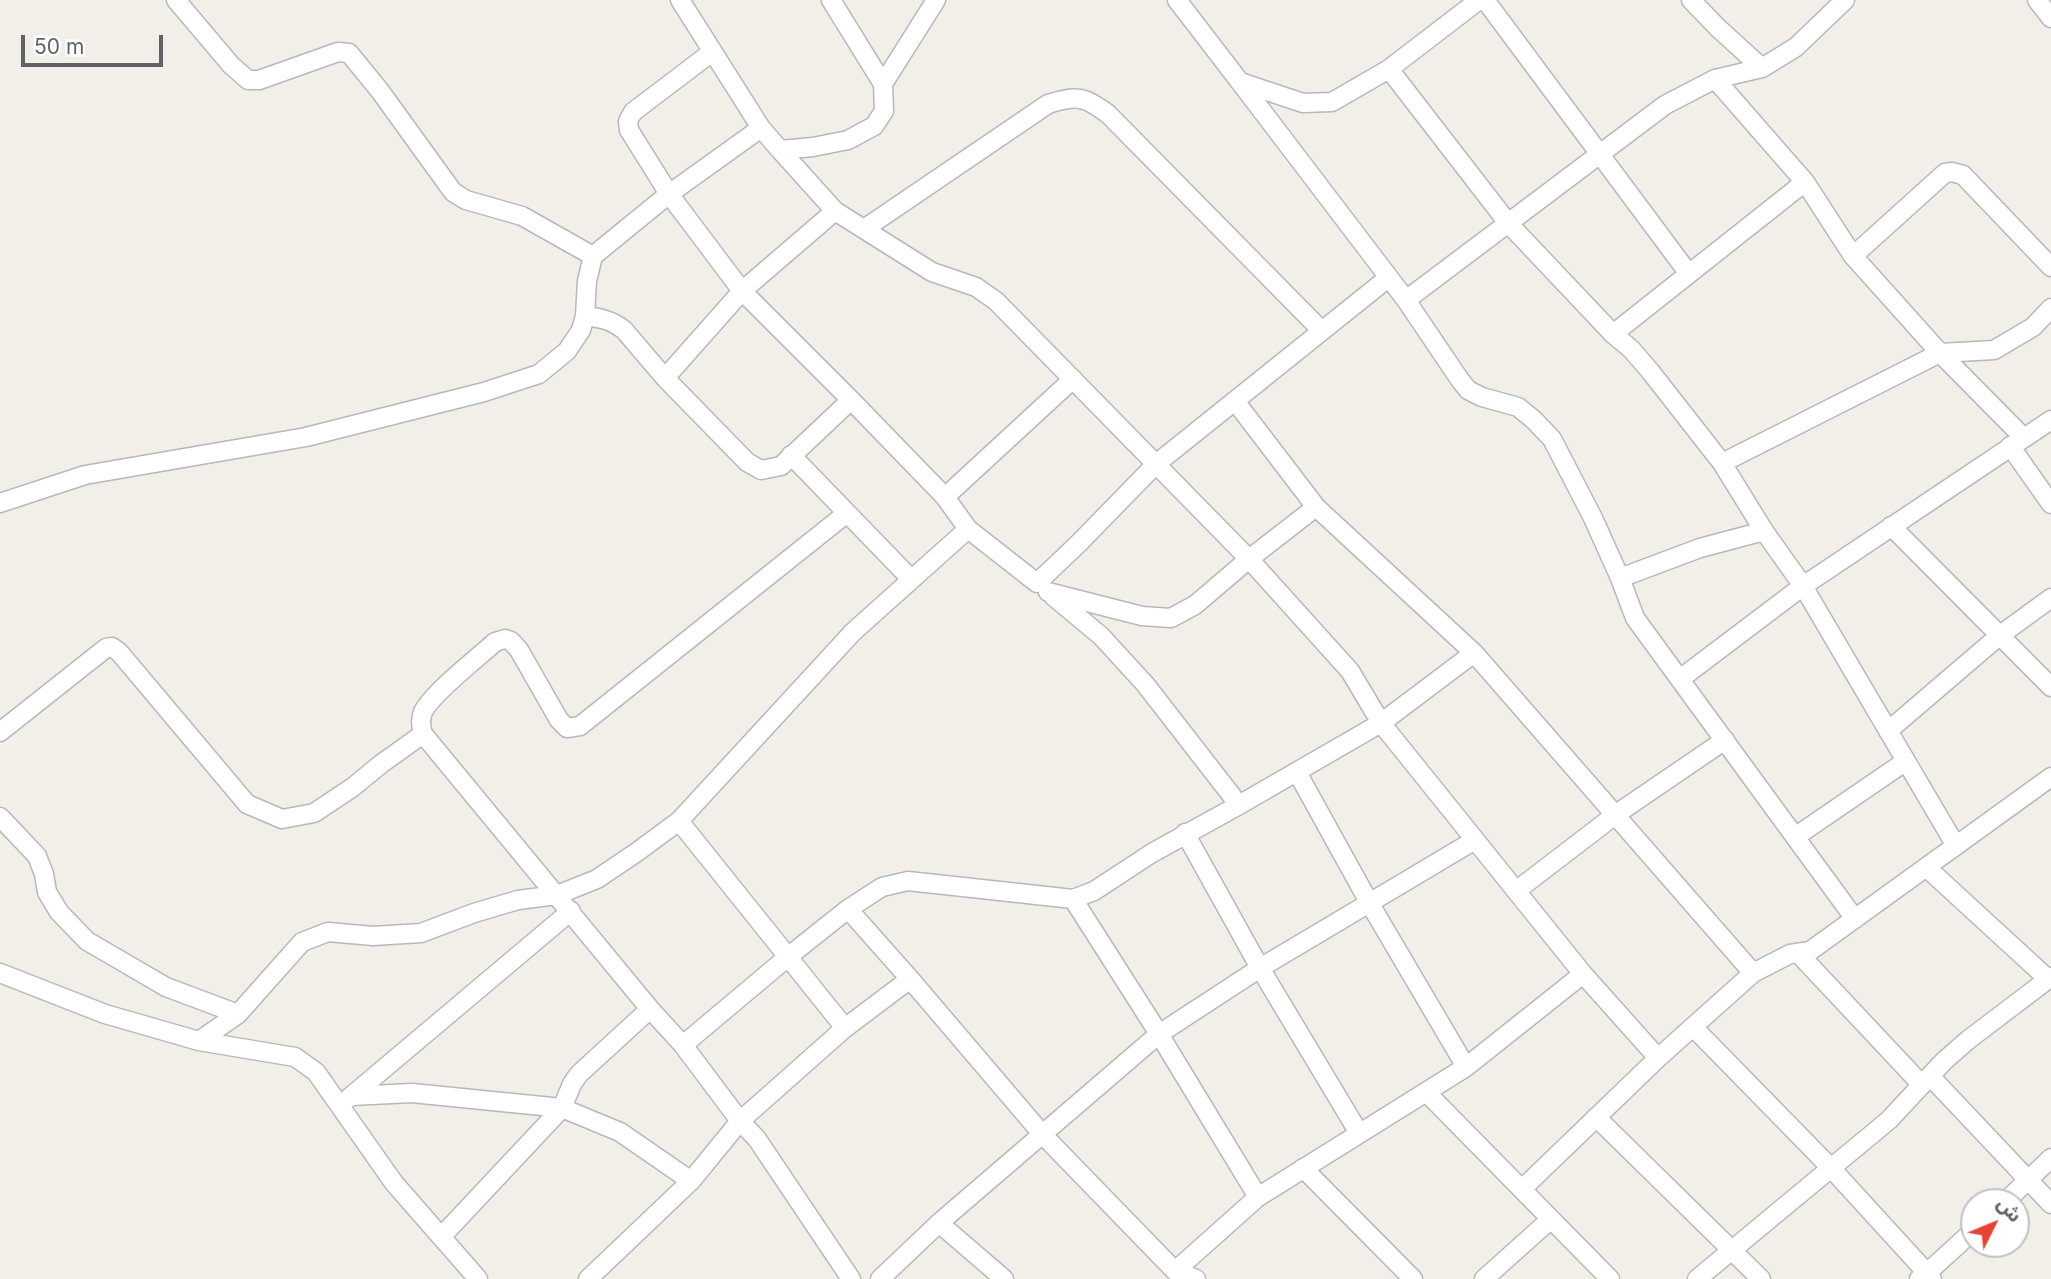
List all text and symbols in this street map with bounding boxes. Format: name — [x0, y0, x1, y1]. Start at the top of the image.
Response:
scale bar — [24, 21, 166, 65]
text: 50 m — [34, 34, 84, 59]
north arrow — [1960, 1188, 2030, 1258]
text: ش — [1992, 1192, 2027, 1227]

